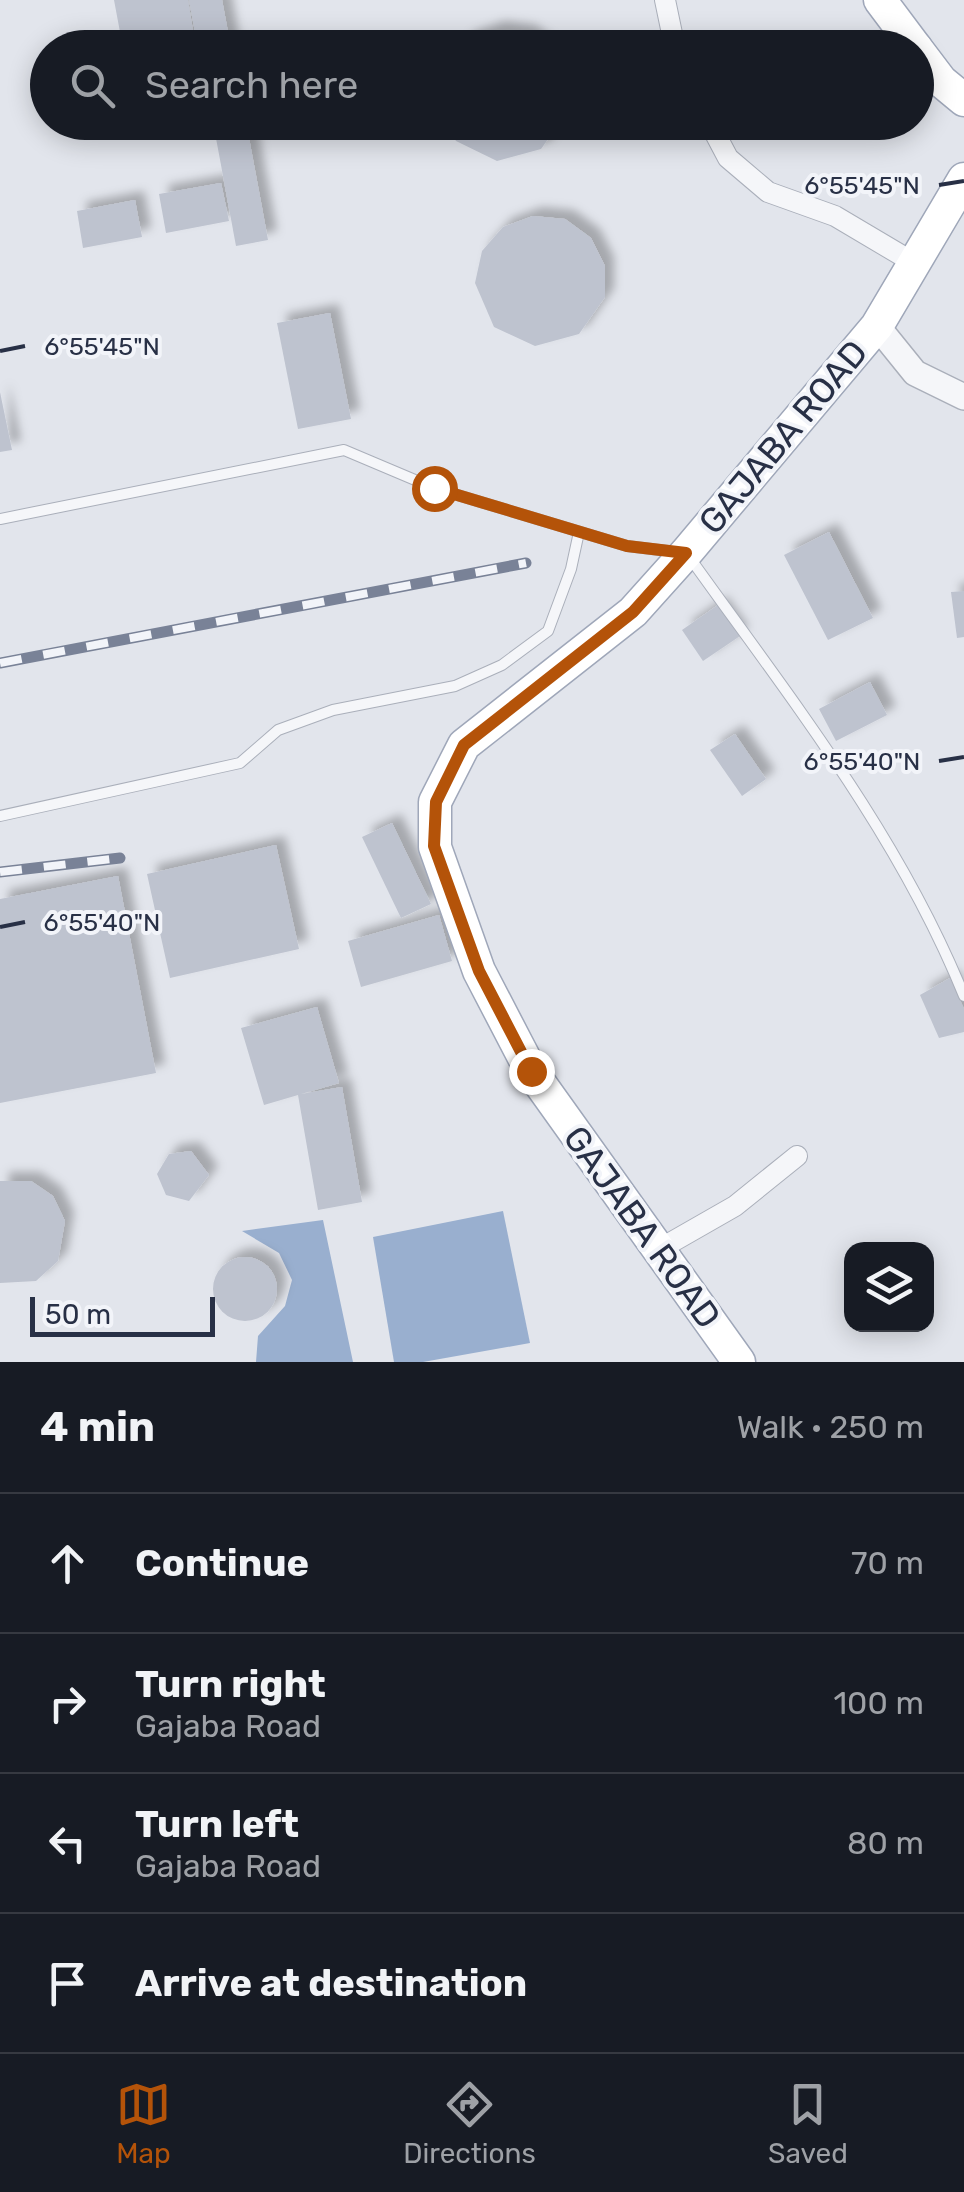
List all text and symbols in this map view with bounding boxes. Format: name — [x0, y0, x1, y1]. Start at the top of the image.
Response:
search box — [30, 30, 934, 140]
icon: search — [65, 58, 120, 113]
text: Search here — [145, 62, 358, 108]
text: 6°55'45"N — [804, 171, 920, 200]
text: 6°55'45"N — [44, 332, 160, 361]
street label: GAJABA ROAD — [690, 332, 876, 542]
route start — [412, 466, 458, 512]
text: 6°55'40"N — [804, 747, 920, 776]
text: 6°55'40"N — [44, 908, 160, 937]
route end — [509, 1049, 555, 1095]
street label: GAJABA ROAD — [555, 1118, 729, 1336]
map controls — [844, 1242, 934, 1332]
button: layers — [844, 1242, 934, 1332]
scale bar — [30, 1292, 215, 1336]
text: 50 m — [45, 1298, 111, 1331]
text: 4 min — [40, 1402, 155, 1452]
text: Walk · 250 m — [737, 1408, 924, 1446]
icon: ahead — [40, 1536, 95, 1591]
text: Continue — [135, 1540, 309, 1586]
text: 70 m — [851, 1544, 924, 1582]
text: Turn right — [135, 1661, 326, 1707]
icon: right — [40, 1676, 95, 1731]
text: 100 m — [833, 1684, 924, 1722]
text: Gajaba Road — [135, 1707, 321, 1745]
text: Turn left — [135, 1801, 299, 1847]
icon: left — [40, 1816, 95, 1871]
text: 80 m — [847, 1824, 924, 1862]
text: Gajaba Road — [135, 1847, 321, 1885]
icon: arrive — [40, 1956, 95, 2011]
text: Arrive at destination — [135, 1960, 527, 2006]
tab: Map — [116, 2077, 171, 2170]
tab: Directions — [403, 2077, 536, 2170]
tab: Saved — [768, 2077, 848, 2170]

